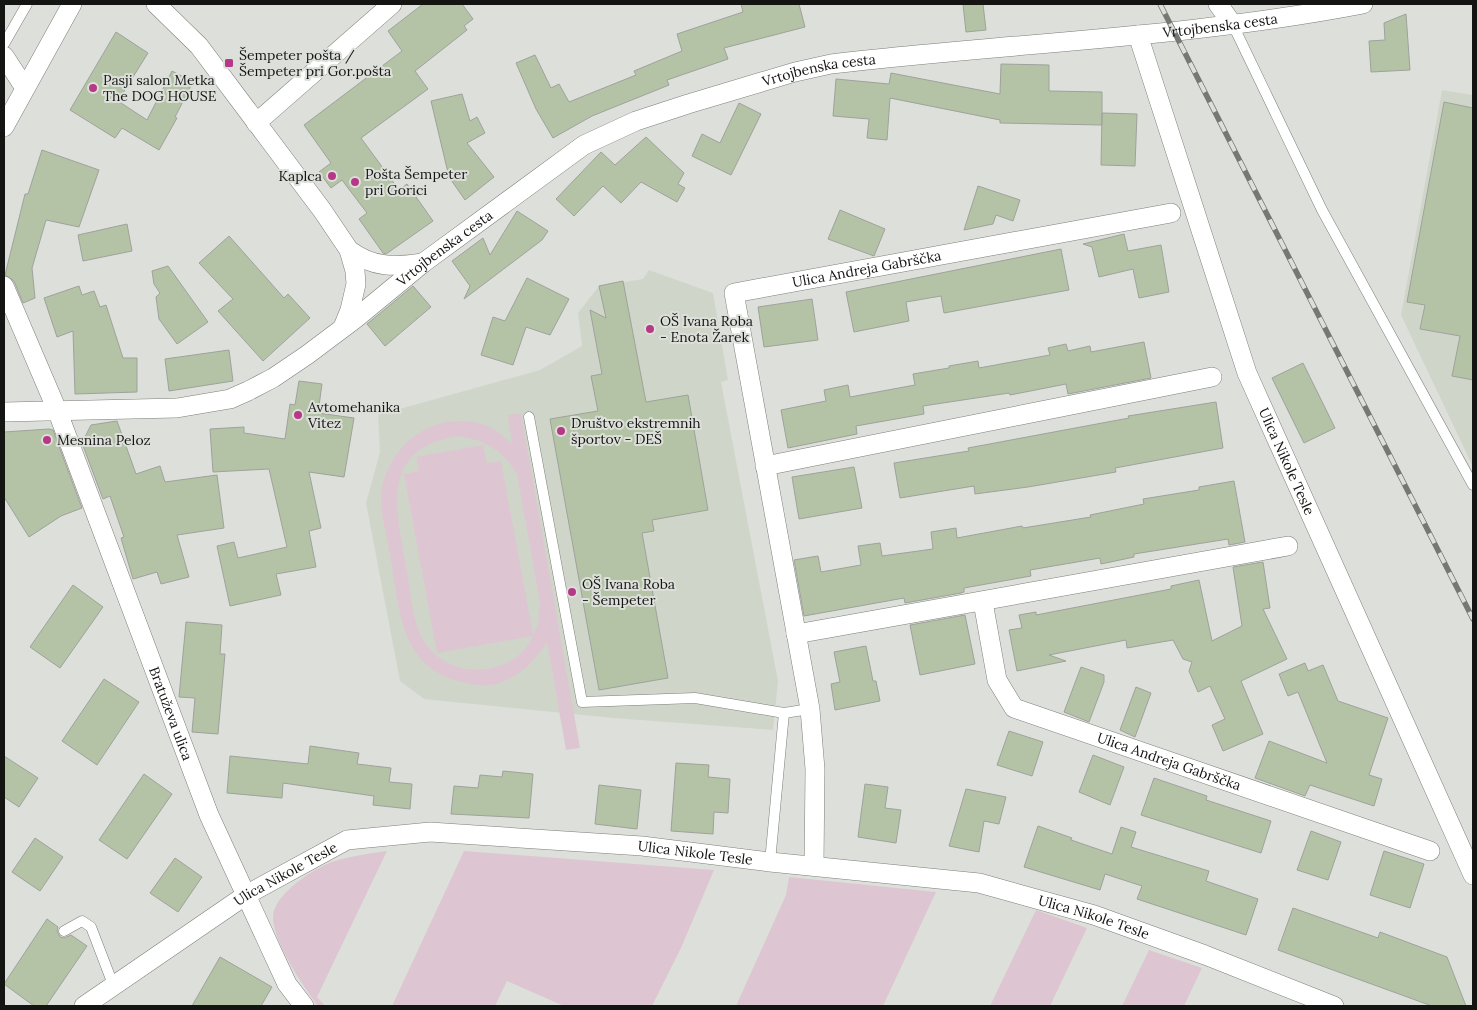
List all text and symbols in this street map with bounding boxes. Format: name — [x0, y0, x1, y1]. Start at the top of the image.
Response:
street label: Vrtojbenska cesta — [1161, 9, 1279, 42]
place label: Šempeter pošta / Šempeter pri Gor.pošta — [239, 46, 391, 80]
street label: Vrtojbenska cesta — [759, 50, 877, 91]
marker: Šempeter pošta / Šempeter pri Gor.pošta — [223, 57, 235, 69]
place label: Pasji salon Metka The DOG HOUSE — [103, 71, 217, 105]
marker: Pasji salon Metka The DOG HOUSE — [87, 82, 99, 94]
place label: Pošta Šempeter pri Gorici — [365, 165, 467, 199]
place label: Kaplca — [278, 167, 322, 185]
marker: Kaplca — [326, 170, 338, 182]
marker: Pošta Šempeter pri Gorici — [349, 176, 361, 188]
street label: Vrtojbenska cesta — [392, 206, 496, 291]
street label: Ulica Andreja Gabrščka — [791, 246, 943, 291]
place label: OŠ Ivana Roba - Enota Žarek — [660, 312, 753, 346]
marker: OŠ Ivana Roba - Enota Žarek — [644, 323, 656, 335]
place label: Avtomehanika Vitez — [307, 398, 400, 432]
street label: Ulica Nikole Tesle — [1255, 405, 1319, 518]
marker: Avtomehanika Vitez — [292, 409, 304, 421]
place label: Društvo ekstremnih športov - DEŠ — [571, 414, 701, 448]
marker: Društvo ekstremnih športov - DEŠ — [555, 425, 567, 437]
place label: Mesnina Peloz — [57, 431, 151, 449]
marker: Mesnina Peloz — [41, 434, 53, 446]
place label: OŠ Ivana Roba - Šempeter — [582, 575, 675, 609]
marker: OŠ Ivana Roba - Šempeter — [566, 586, 578, 598]
street label: Bratuževa ulica — [145, 664, 197, 763]
street label: Ulica Andreja Gabrščka — [1095, 728, 1244, 794]
street label: Ulica Nikole Tesle — [637, 837, 754, 869]
street label: Ulica Nikole Tesle — [230, 838, 341, 910]
street label: Ulica Nikole Tesle — [1036, 891, 1152, 943]

